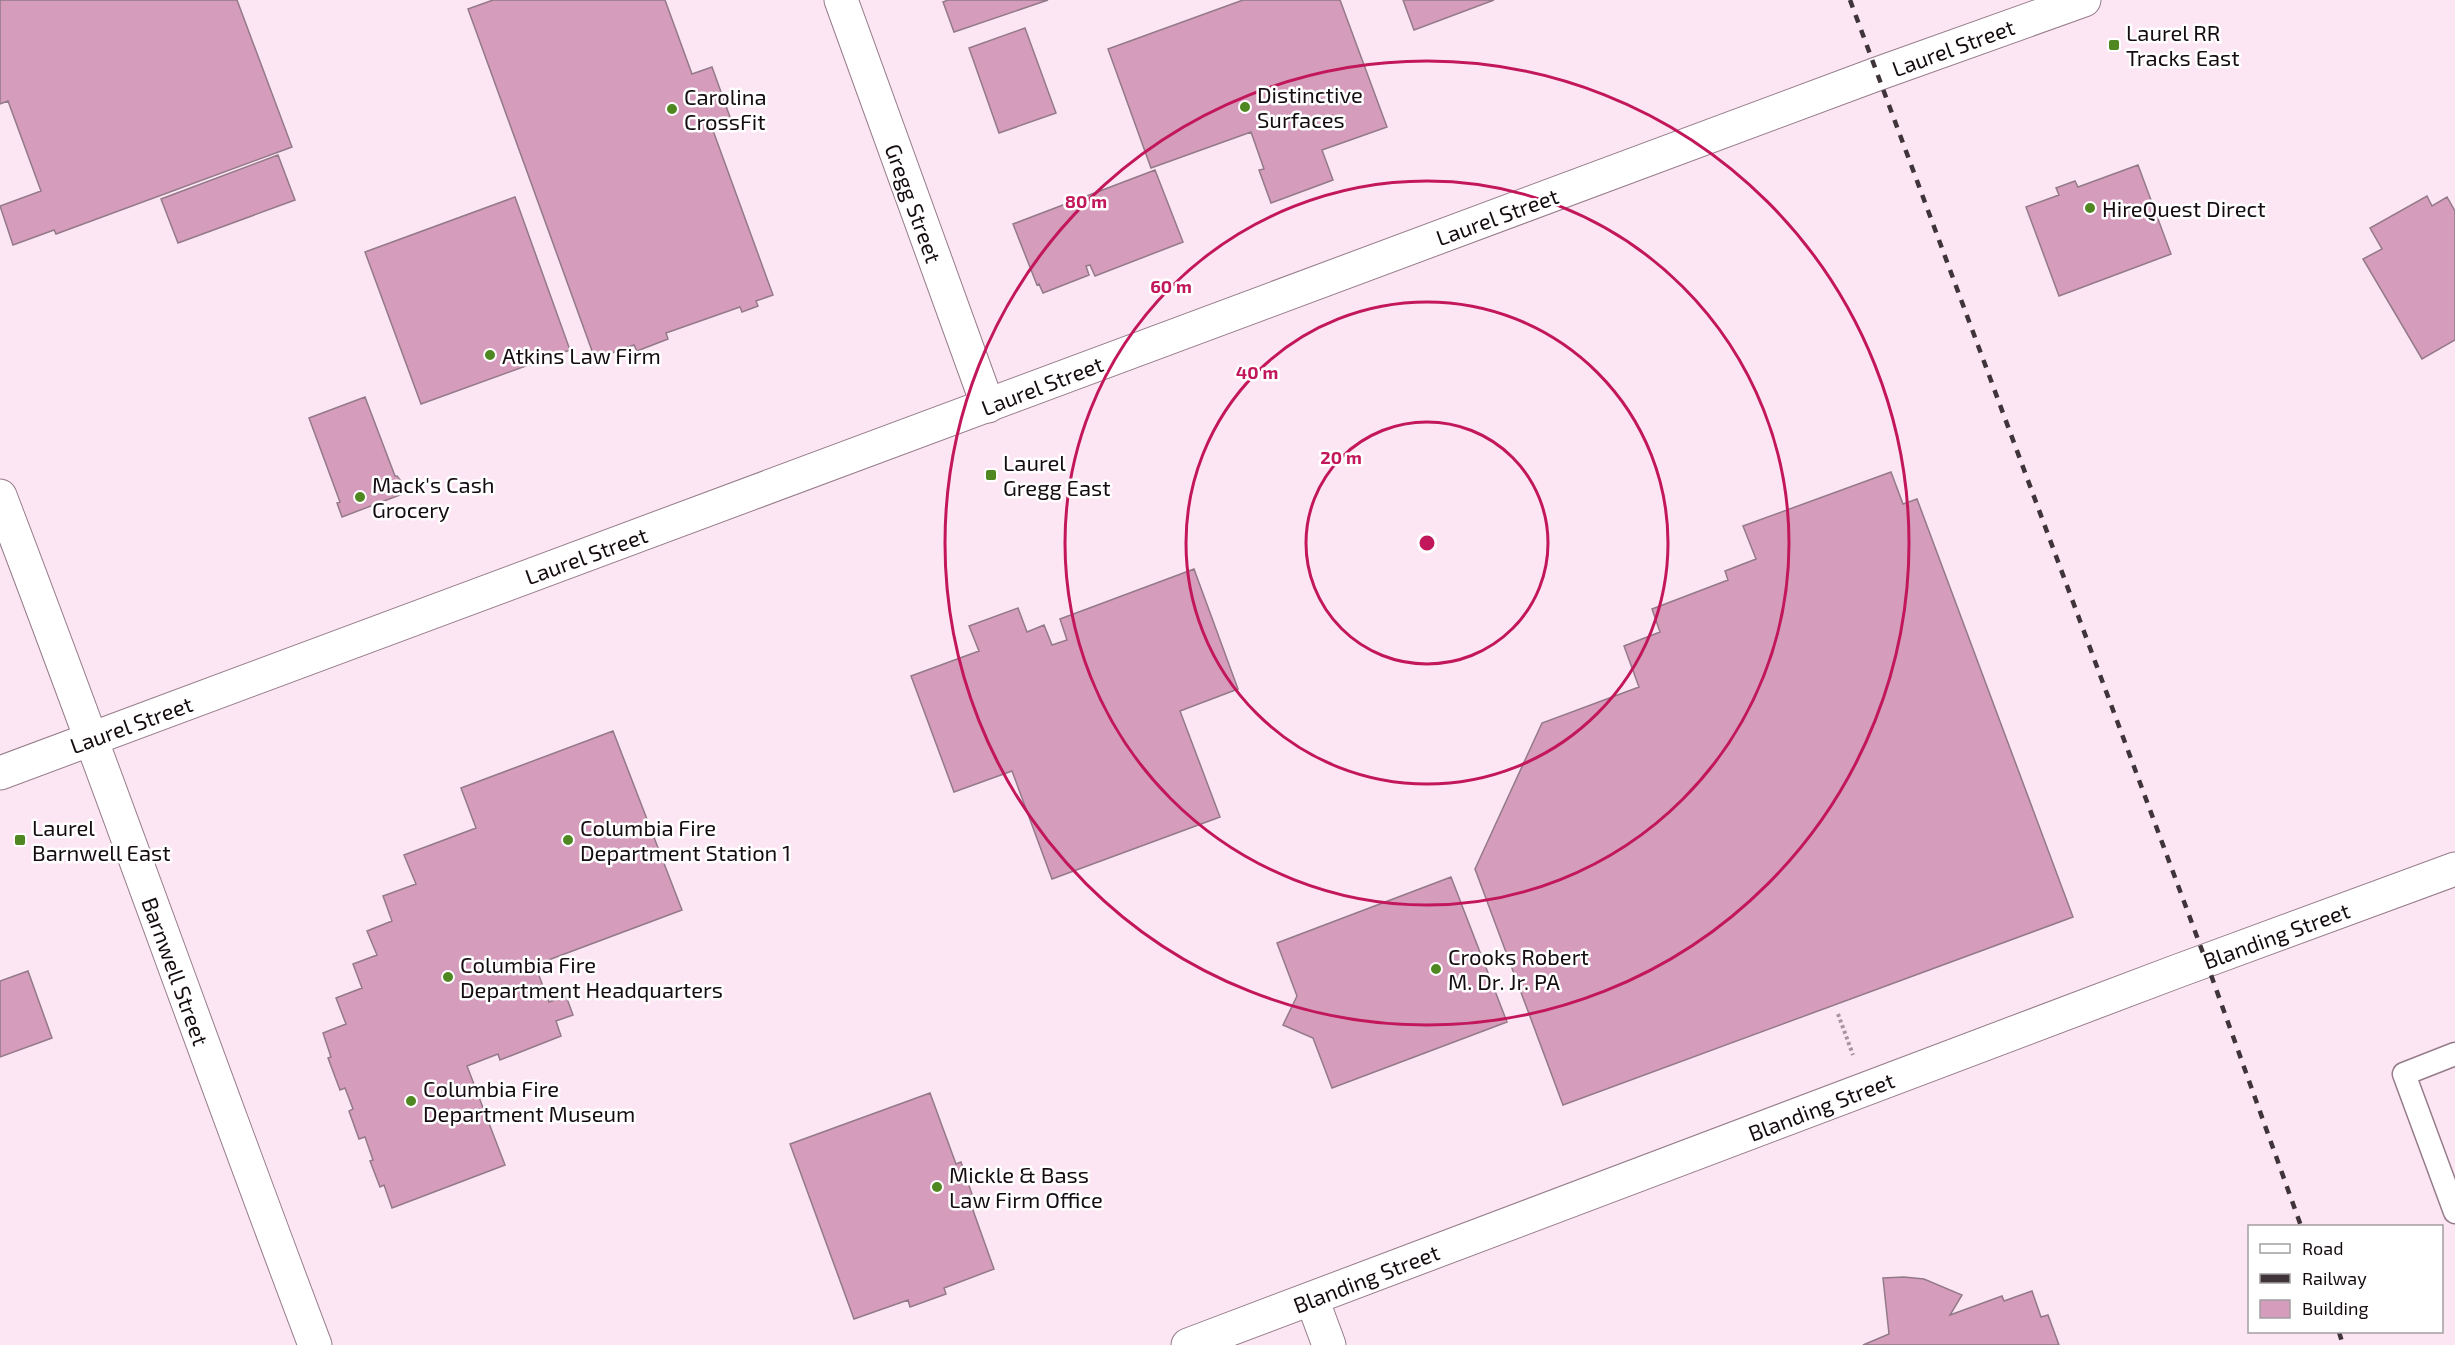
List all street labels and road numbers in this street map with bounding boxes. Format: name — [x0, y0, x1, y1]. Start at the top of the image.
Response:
street label: Laurel Street — [1888, 13, 2018, 81]
street label: Gregg Street — [880, 140, 948, 266]
street label: Laurel Street — [1432, 182, 1562, 250]
street label: Laurel Street — [977, 350, 1107, 420]
street label: Laurel Street — [521, 521, 651, 589]
street label: Laurel Street — [66, 690, 196, 758]
street label: Barnwell Street — [137, 893, 215, 1049]
street label: Blanding Street — [2199, 896, 2353, 974]
street label: Blanding Street — [1744, 1066, 1898, 1146]
street label: Blanding Street — [1289, 1238, 1443, 1318]

